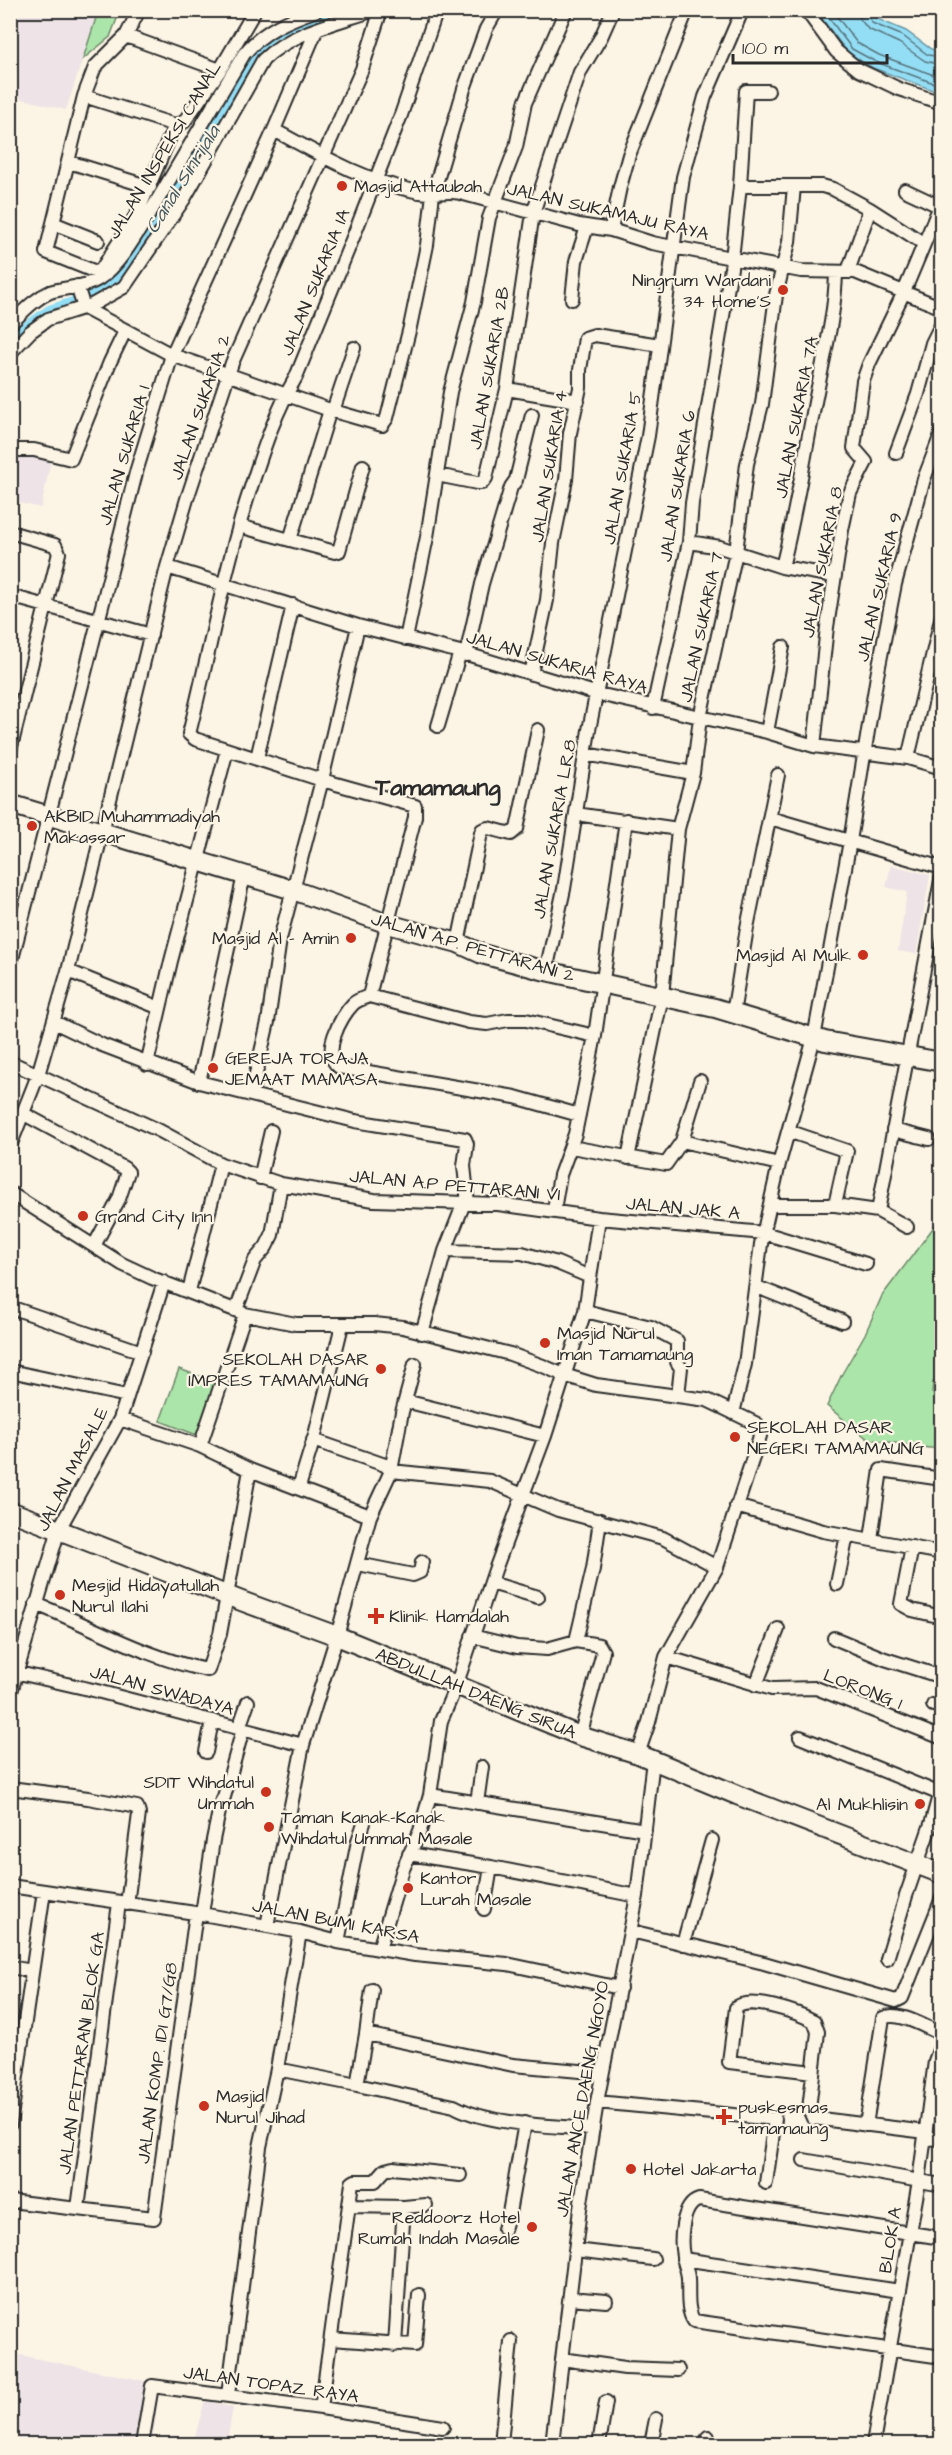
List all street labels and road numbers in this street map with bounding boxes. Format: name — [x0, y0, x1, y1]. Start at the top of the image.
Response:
street label: JALAN INSPEKSI CANAL — [101, 56, 228, 244]
street label: JALAN SUKAMAJU RAYA — [505, 176, 712, 247]
street label: JALAN SUKARIA IA — [275, 205, 356, 359]
street label: JALAN SUKARIA 2B — [463, 284, 516, 452]
street label: JALAN SUKARIA 2 — [164, 330, 237, 483]
street label: JALAN SUKARIA 7A — [769, 333, 825, 500]
street label: JALAN SUKARIA I — [93, 382, 156, 528]
street label: JALAN SUKARIA 4 — [525, 388, 574, 544]
street label: JALAN SUKARIA 5 — [597, 389, 648, 546]
street label: JALAN SUKARIA 6 — [653, 408, 702, 564]
street label: JALAN SUKARIA 8 — [796, 484, 849, 640]
street label: JALAN SUKARIA 9 — [850, 510, 909, 664]
street label: JALAN SUKARIA 7 — [673, 550, 730, 705]
street label: JALAN SUKARIA RAYA — [463, 625, 651, 700]
street label: JALAN SUKARIA LR.8 — [526, 737, 583, 921]
street label: JALAN A.P. PETTARANI 2 — [368, 906, 578, 989]
street label: JALAN A.P PETTARANI VI — [348, 1164, 562, 1207]
street label: JALAN JAK A — [625, 1191, 741, 1226]
street label: JALAN MASALE — [30, 1403, 115, 1536]
street label: ABDULLAH DAENG SIRUA — [372, 1642, 580, 1745]
street label: JALAN SWADAYA — [87, 1659, 237, 1722]
street label: LORONG 1 — [820, 1663, 906, 1716]
street label: JALAN BUMI KARSA — [250, 1893, 422, 1950]
street label: JALAN PETTARANI BLOK GA — [52, 1930, 111, 2176]
street label: JALAN KOMP. IDI G7/G8 — [131, 1961, 184, 2165]
street label: JALAN ANCE DAENG NGOYO — [549, 1979, 616, 2219]
street label: BLOK A — [873, 2205, 908, 2275]
street label: JALAN TOPAZ RAYA — [182, 2360, 361, 2409]

